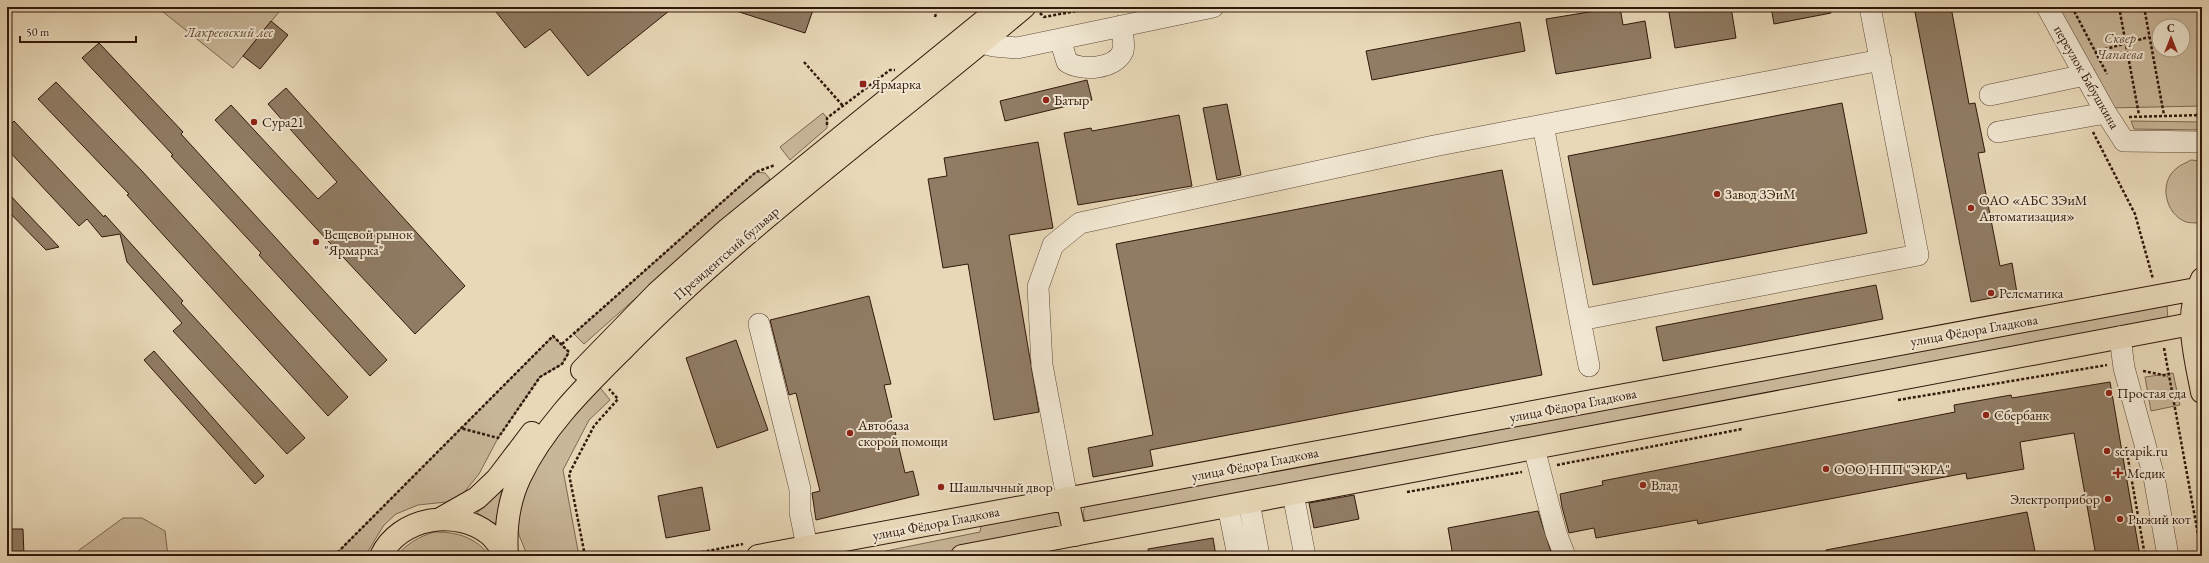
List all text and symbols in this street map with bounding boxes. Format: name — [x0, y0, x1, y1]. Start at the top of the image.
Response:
scale bar — [20, 18, 136, 44]
north arrow — [2151, 18, 2191, 58]
text: С — [2167, 21, 2175, 35]
street label: переулок Бабушкина — [2050, 22, 2124, 132]
park label: Лакреевский лес — [184, 23, 273, 41]
text: 50 m — [26, 24, 50, 40]
park label: Сквер Чапаева — [2096, 29, 2144, 63]
place label: Ярмарка — [870, 75, 922, 93]
marker: Ярмарка — [858, 79, 868, 89]
place label: Батыр — [1054, 91, 1089, 109]
marker: Батыр — [1041, 95, 1051, 105]
place label: Сура21 — [262, 113, 304, 131]
marker: Сура21 — [249, 117, 259, 127]
place label: Завод ЗЭиМ — [1725, 185, 1796, 203]
marker: Завод ЗЭиМ — [1712, 189, 1722, 199]
place label: ОАО «АБС ЗЭиМ Автоматизация» — [1978, 191, 2088, 225]
street label: Президентский бульвар — [669, 202, 783, 304]
marker: ОАО «АБС ЗЭиМ Автоматизация» — [1966, 203, 1976, 213]
place label: Вещевой рынок "Ярмарка" — [324, 225, 413, 259]
marker: Вещевой рынок "Ярмарка" — [311, 237, 321, 247]
place label: Релематика — [1999, 284, 2064, 302]
marker: Релематика — [1986, 288, 1996, 298]
street label: улица Фёдора Гладкова — [1909, 310, 2040, 350]
street label: улица Фёдора Гладкова — [1508, 384, 1639, 426]
place label: Простая еда — [2117, 384, 2187, 402]
marker: Простая еда — [2104, 388, 2114, 398]
place label: Сбербанк — [1994, 406, 2050, 424]
marker: Сбербанк — [1981, 410, 1991, 420]
place label: Автобаза скорой помощи — [857, 416, 948, 450]
marker: Автобаза скорой помощи — [845, 428, 855, 438]
place label: scrapik.ru — [2115, 442, 2168, 460]
street label: улица Фёдора Гладкова — [1190, 443, 1321, 485]
marker: scrapik.ru — [2102, 446, 2112, 456]
place label: ООО НПП "ЭКРА" — [1834, 460, 1950, 478]
marker: ООО НПП "ЭКРА" — [1821, 464, 1831, 474]
place label: Медик — [2127, 464, 2166, 482]
marker: Медик — [2112, 467, 2124, 479]
place label: Влад — [1651, 476, 1679, 494]
place label: Шашлычный двор — [949, 478, 1053, 496]
marker: Влад — [1638, 480, 1648, 490]
marker: Шашлычный двор — [936, 482, 946, 492]
place label: Электроприбор — [2010, 490, 2100, 508]
marker: Электроприбор — [2103, 494, 2113, 504]
street label: улица Фёдора Гладкова — [871, 502, 1002, 544]
place label: Рыжий кот — [2128, 510, 2191, 528]
marker: Рыжий кот — [2115, 514, 2125, 524]

